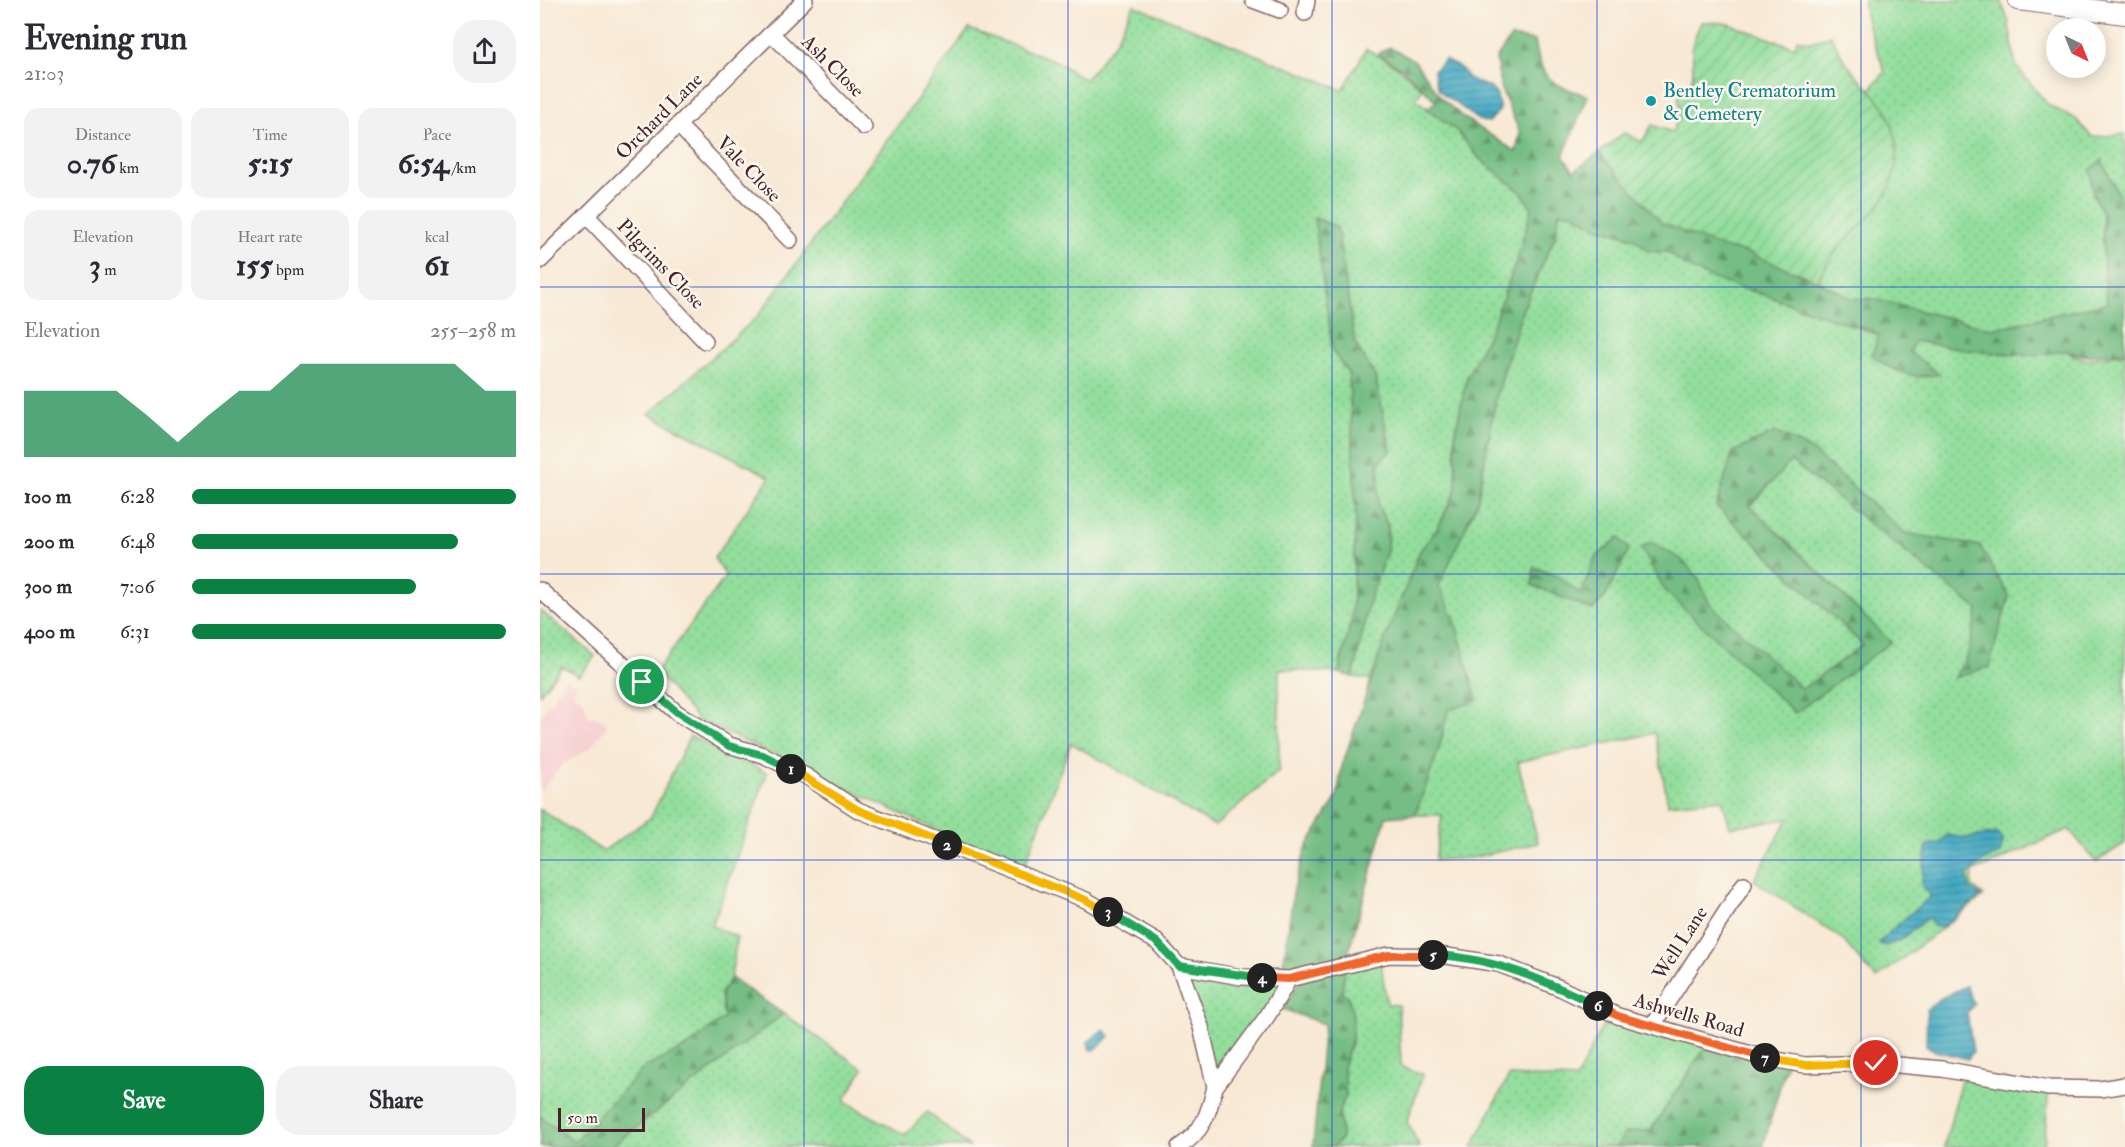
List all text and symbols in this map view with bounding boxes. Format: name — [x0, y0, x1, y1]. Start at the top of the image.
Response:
text: Evening run — [24, 18, 187, 59]
north arrow — [2046, 18, 2106, 78]
map controls — [2046, 18, 2106, 78]
button: share — [453, 20, 516, 83]
street label: Ash Close — [796, 29, 870, 103]
text: 21:03 — [24, 61, 64, 86]
street label: Orchard Lane — [610, 67, 708, 165]
place label: Bentley Crematorium & Cemetery — [1663, 78, 1837, 126]
marker: Bentley Crematorium & Cemetery — [1644, 94, 1658, 108]
text: Distance — [75, 125, 131, 145]
text: Time — [253, 125, 287, 145]
text: Pace — [423, 125, 451, 145]
street label: Vale Close — [711, 131, 787, 207]
text: 0.76 — [67, 145, 116, 182]
text: 5:15 — [248, 145, 292, 182]
text: 6:54 — [398, 145, 449, 182]
text: km — [116, 158, 139, 178]
text: /km — [449, 158, 476, 178]
street label: Pilgrims Close — [612, 214, 710, 314]
text: Elevation — [73, 227, 133, 247]
text: Heart rate — [237, 227, 303, 247]
text: kcal — [425, 227, 449, 247]
text: 3 — [89, 247, 101, 284]
text: 155 — [236, 247, 273, 284]
text: 61 — [424, 247, 450, 284]
text: m — [101, 260, 117, 280]
text: bpm — [273, 260, 304, 280]
text: Elevation — [24, 318, 100, 343]
text: 255–258 m — [430, 318, 516, 343]
text: 100 m — [24, 484, 71, 509]
text: 6:28 — [120, 484, 155, 509]
text: 200 m — [24, 529, 74, 554]
text: 6:48 — [120, 529, 155, 554]
text: 300 m — [24, 574, 72, 599]
text: 7:06 — [120, 574, 154, 599]
text: 400 m — [24, 619, 75, 644]
text: 6:31 — [120, 619, 150, 644]
pin — [616, 656, 667, 707]
icon: arrive — [625, 665, 658, 698]
pin: 1 — [776, 754, 806, 784]
text: 1 — [788, 759, 794, 779]
pin: 2 — [932, 830, 962, 860]
text: 2 — [943, 835, 951, 855]
pin: 3 — [1093, 897, 1123, 927]
street label: Well Lane — [1646, 901, 1713, 985]
text: 3 — [1105, 902, 1111, 922]
pin: 5 — [1418, 940, 1448, 970]
text: 5 — [1429, 945, 1437, 965]
pin: 4 — [1247, 963, 1277, 993]
text: 4 — [1258, 968, 1266, 988]
street label: Ashwells Road — [1630, 987, 1747, 1043]
pin: 6 — [1583, 991, 1613, 1021]
text: 6 — [1594, 996, 1602, 1016]
pin — [1850, 1037, 1901, 1088]
pin: 7 — [1750, 1043, 1780, 1073]
icon: check — [1859, 1046, 1892, 1079]
text: 7 — [1761, 1048, 1769, 1068]
button: Save — [24, 1066, 264, 1135]
button: Share — [276, 1066, 516, 1135]
scale bar — [558, 1105, 645, 1132]
text: 50 m — [567, 1108, 598, 1128]

